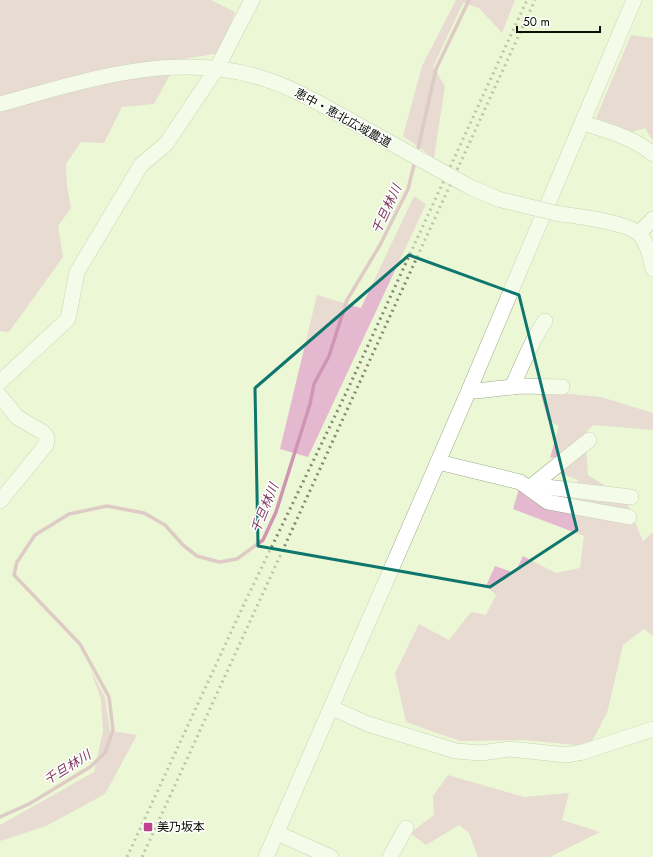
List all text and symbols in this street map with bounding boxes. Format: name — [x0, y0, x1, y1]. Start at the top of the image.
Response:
scale bar — [517, 8, 600, 34]
text: 50 m — [523, 13, 550, 31]
street label: 恵中・恵北広域農道 — [291, 84, 395, 152]
water label: 千旦林川 — [367, 180, 407, 237]
water label: 千旦林川 — [246, 479, 284, 536]
water label: 千旦林川 — [40, 745, 96, 789]
place label: 美乃坂本 — [157, 818, 205, 836]
marker: 美乃坂本 — [142, 821, 154, 833]

